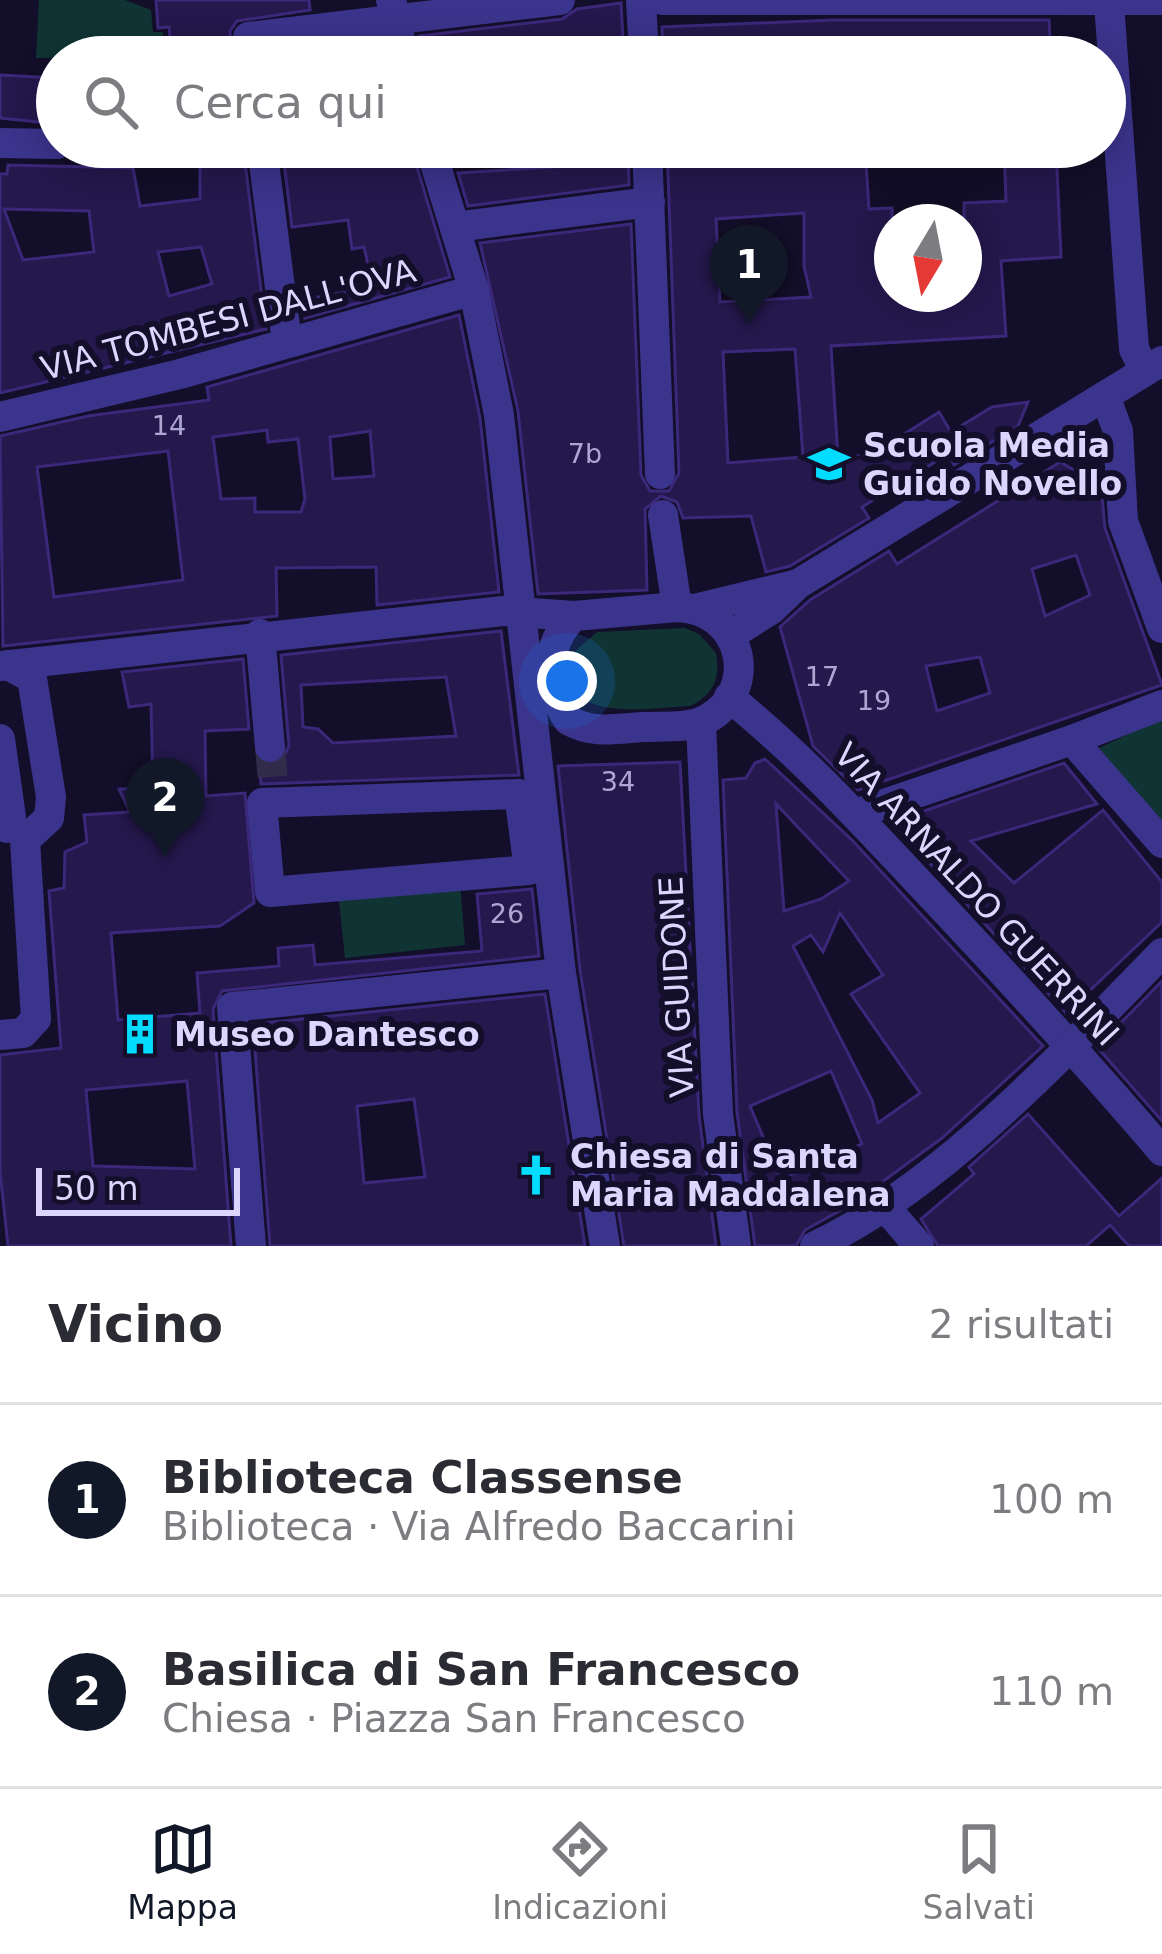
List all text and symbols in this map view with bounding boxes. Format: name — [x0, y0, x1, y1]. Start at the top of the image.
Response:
search box — [36, 36, 1126, 168]
icon: search — [78, 69, 144, 135]
text: Cerca qui — [174, 76, 387, 129]
north arrow — [874, 204, 982, 312]
pin: 1 — [710, 225, 788, 324]
street label: VIA TOMBESI DALL'OVA — [37, 251, 420, 388]
house number: 14 — [152, 410, 186, 441]
place label: Scuola Media Guido Novello — [863, 426, 1122, 503]
house number: 7b — [568, 438, 602, 469]
school or university icon: Scuola Media Guido Novello — [806, 441, 852, 487]
your location — [537, 651, 597, 711]
house number: 17 — [805, 661, 839, 692]
house number: 19 — [857, 685, 891, 716]
street label: VIA ARNALDO GUERRINI — [826, 735, 1127, 1054]
pin: 2 — [126, 758, 204, 857]
house number: 34 — [601, 766, 635, 797]
street label: VIA GUIDONE — [651, 875, 702, 1099]
house number: 26 — [490, 898, 524, 929]
building icon: Museo Dantesco — [117, 1011, 163, 1057]
place label: Museo Dantesco — [174, 1015, 480, 1054]
place label: Chiesa di Santa Maria Maddalena — [570, 1137, 891, 1214]
church icon: Chiesa di Santa Maria Maddalena — [513, 1152, 559, 1198]
scale bar — [36, 1162, 240, 1215]
text: 50 m — [54, 1169, 139, 1208]
text: Vicino — [48, 1295, 223, 1354]
text: 2 risultati — [929, 1302, 1114, 1347]
text: Biblioteca Classense — [162, 1451, 683, 1504]
text: 1 — [73, 1477, 101, 1522]
text: 100 m — [989, 1477, 1114, 1522]
text: Biblioteca · Via Alfredo Baccarini — [162, 1504, 796, 1549]
text: Basilica di San Francesco — [162, 1643, 800, 1696]
text: 2 — [73, 1669, 101, 1714]
text: 110 m — [989, 1669, 1114, 1714]
text: Chiesa · Piazza San Francesco — [162, 1696, 746, 1741]
tab: Mappa — [127, 1816, 238, 1927]
tab: Indicazioni — [492, 1816, 668, 1927]
tab: Salvati — [923, 1816, 1035, 1927]

